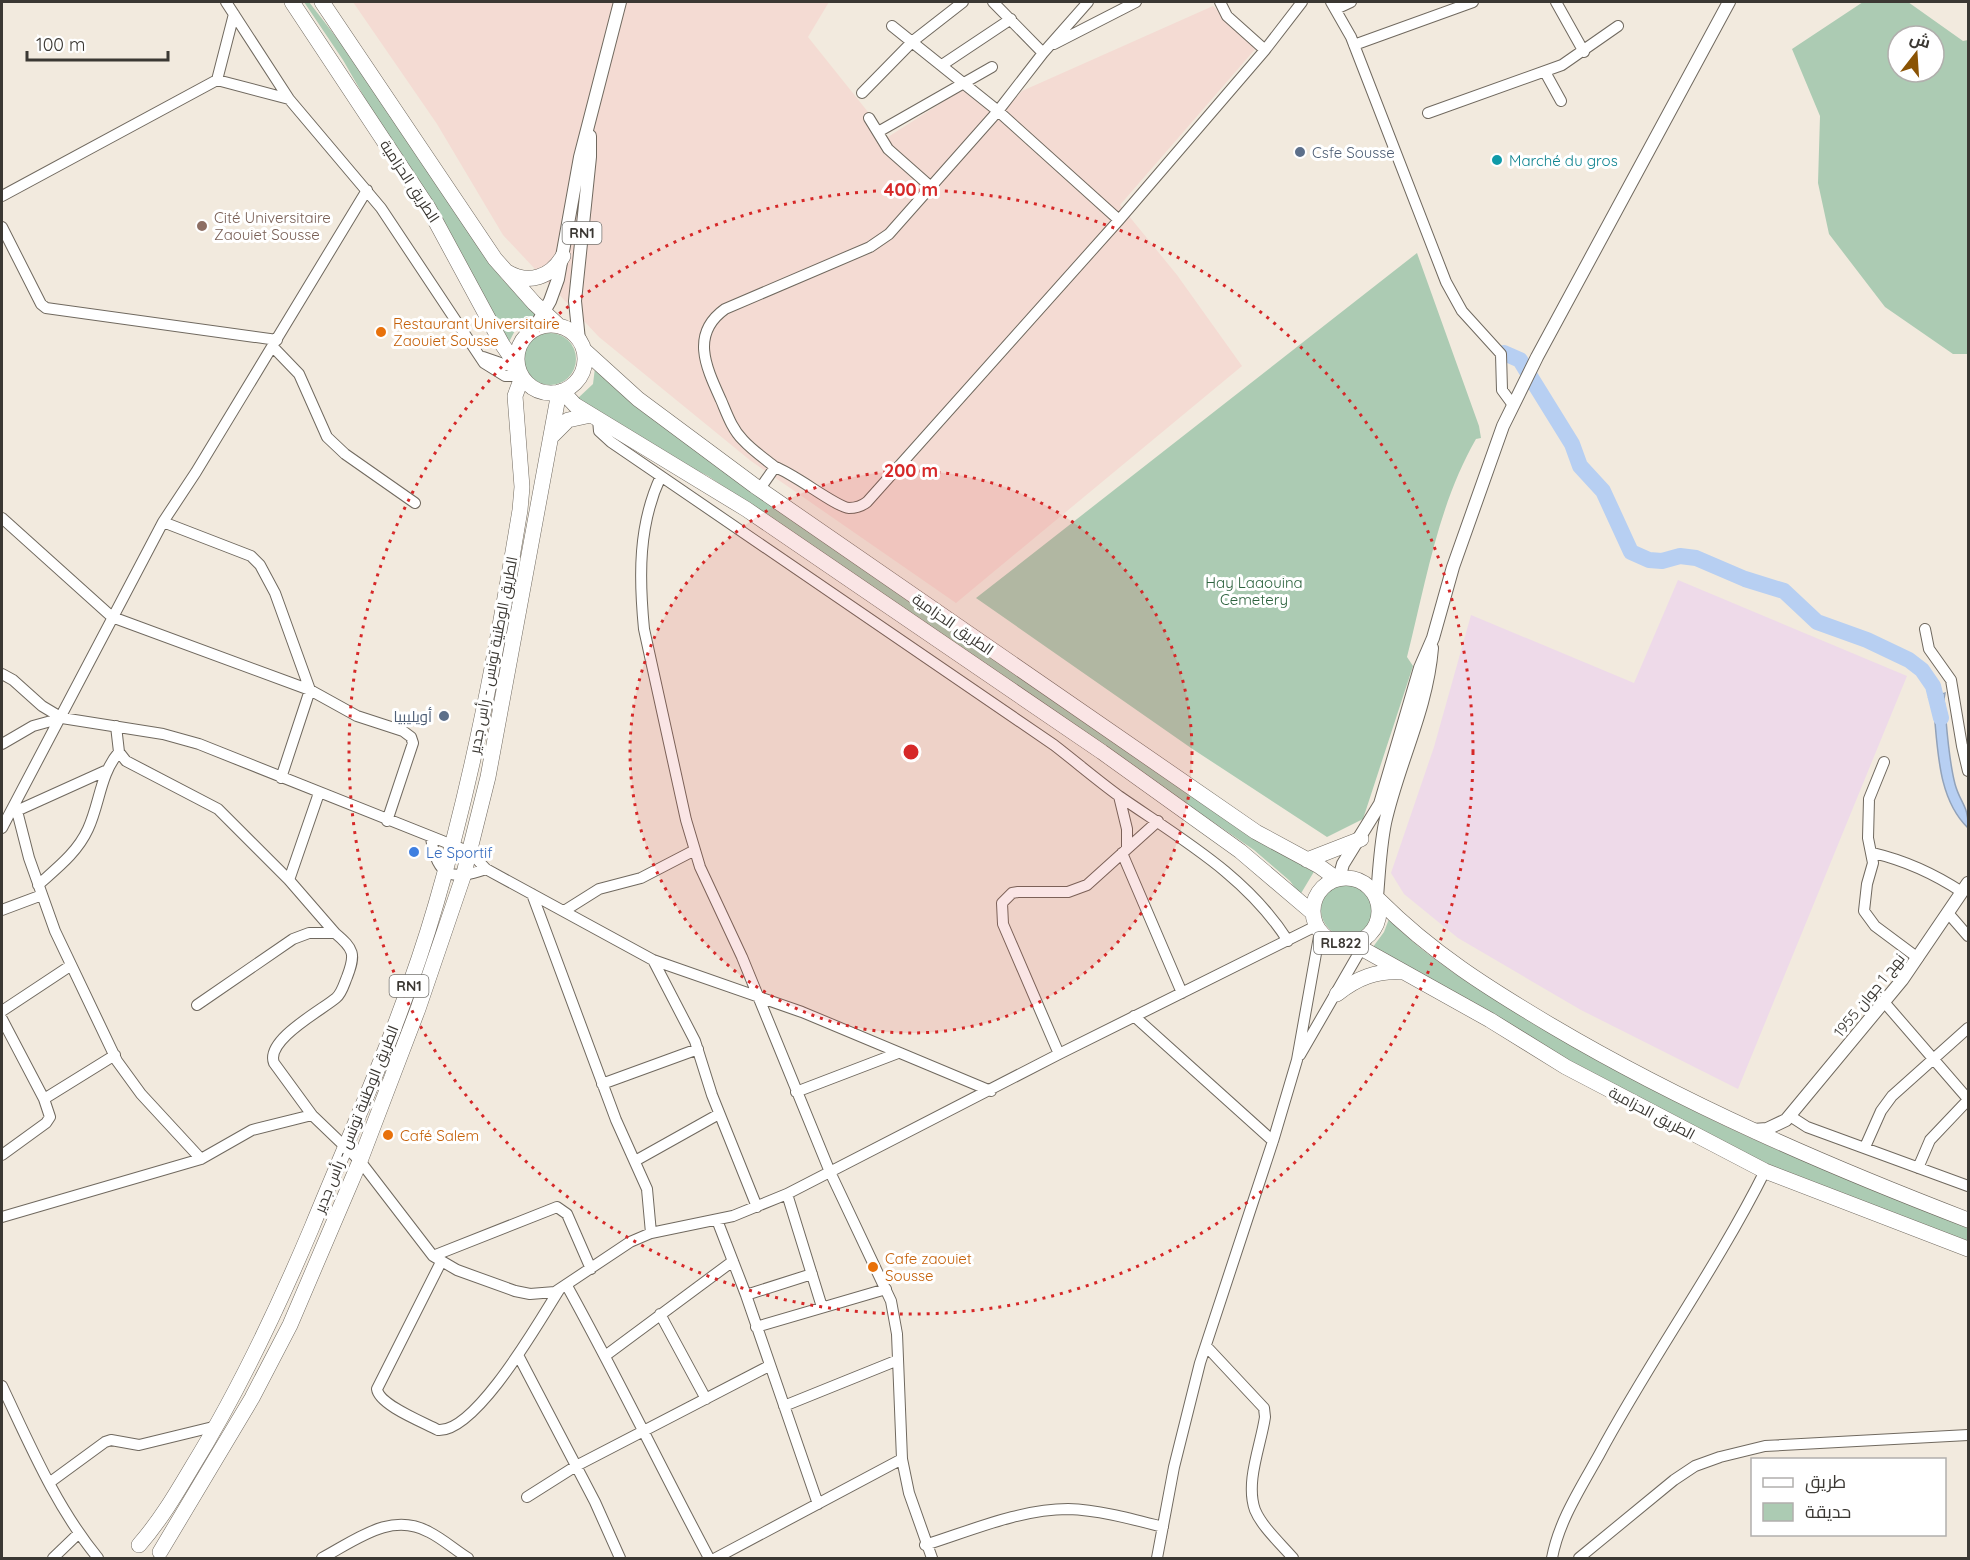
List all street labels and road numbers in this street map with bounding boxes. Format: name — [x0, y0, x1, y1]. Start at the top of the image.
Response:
street label: الطريق الحزامية — [375, 136, 444, 227]
road number: RN1 — [562, 222, 602, 244]
street label: الطريق الوطنية تونس - رأس جدير — [464, 555, 522, 756]
street label: الطريق الحزامية — [908, 589, 997, 660]
road number: RL822 — [1314, 932, 1368, 954]
street label: نهج 1 جوان 1955 — [1829, 949, 1910, 1042]
road number: RN1 — [390, 975, 428, 997]
street label: الطريق الوطنية تونس - رأس جدير — [309, 1022, 403, 1217]
street label: الطريق الحزامية — [1605, 1082, 1698, 1145]

